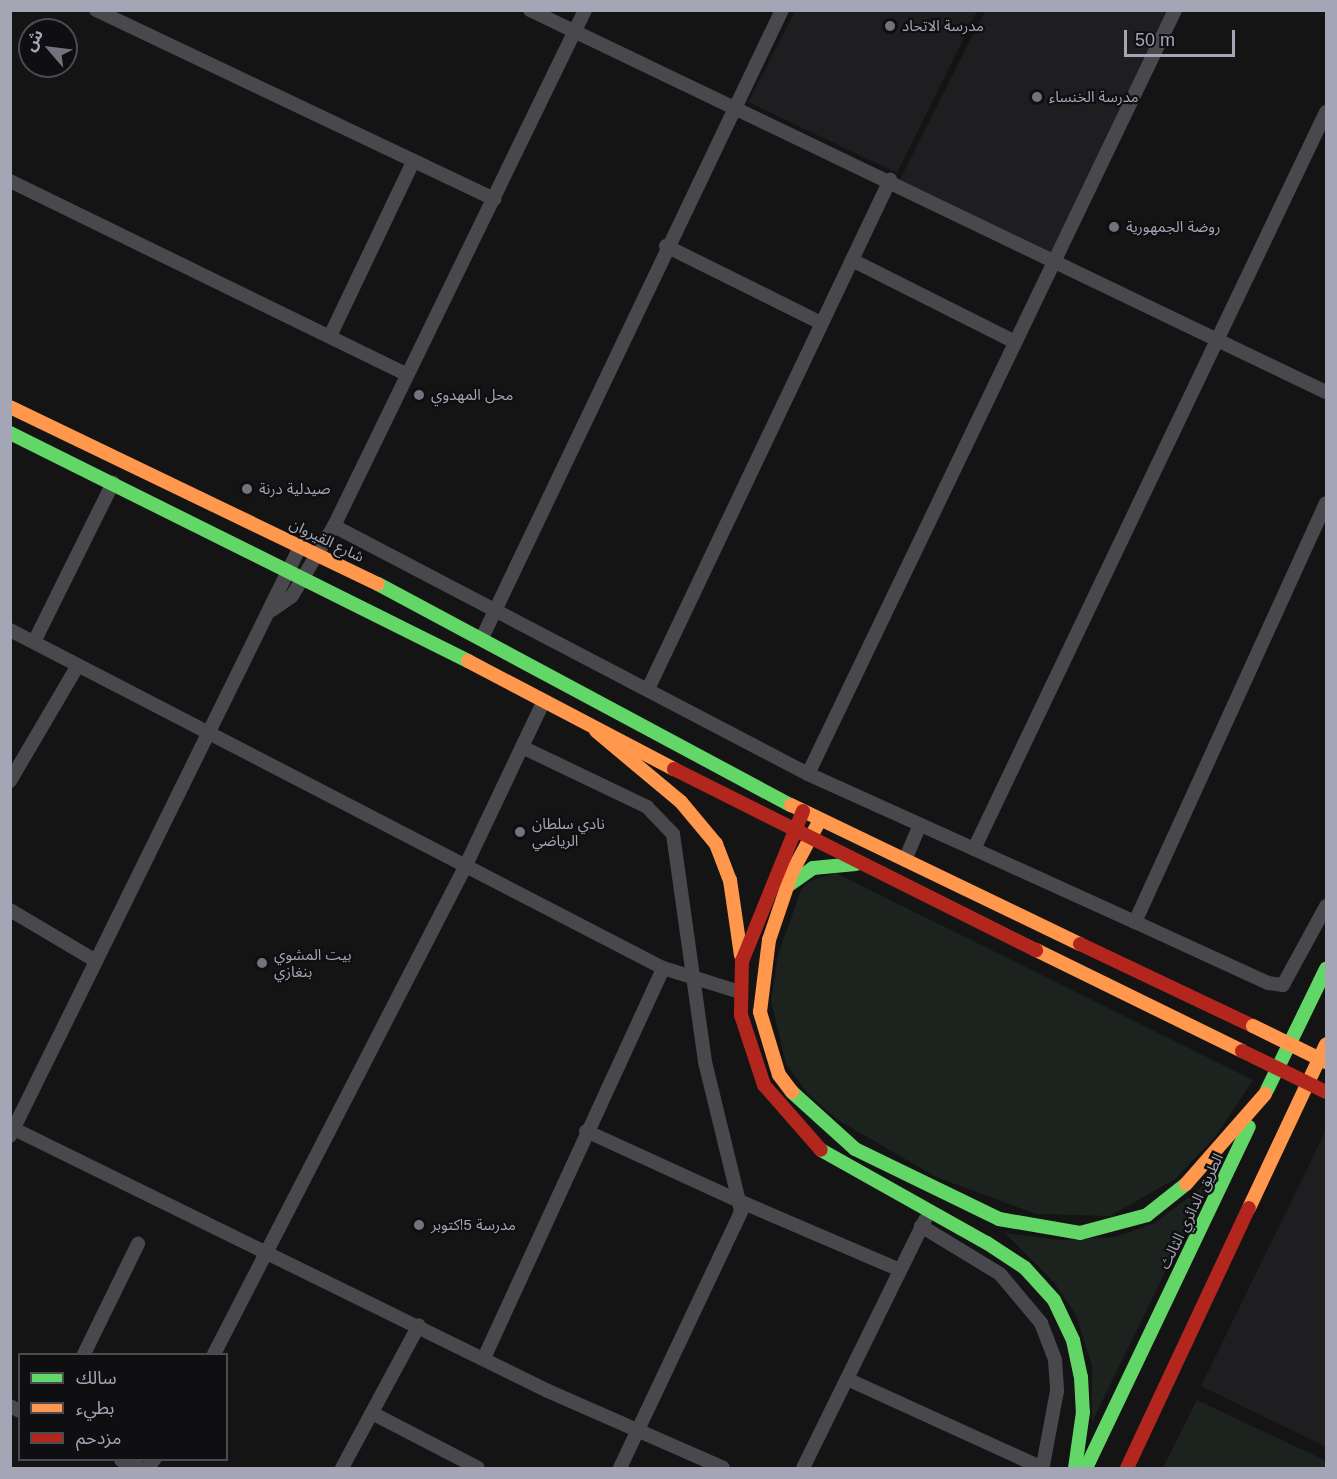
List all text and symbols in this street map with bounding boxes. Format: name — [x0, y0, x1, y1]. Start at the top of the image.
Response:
place label: مدرسة الاتحاد — [902, 17, 984, 35]
north arrow — [18, 18, 78, 78]
scale bar — [1127, 18, 1238, 56]
marker: مدرسة الاتحاد — [883, 19, 897, 33]
text: ش — [21, 27, 46, 54]
text: 50 m — [1135, 30, 1175, 50]
place label: مدرسة الخنساء — [1049, 88, 1139, 106]
marker: مدرسة الخنساء — [1030, 90, 1044, 104]
place label: روضة الجمهورية — [1126, 218, 1220, 236]
marker: روضة الجمهورية — [1107, 220, 1121, 234]
place label: محل المهدوي — [431, 386, 513, 404]
marker: محل المهدوي — [412, 388, 426, 402]
place label: صيدلية درنة — [259, 480, 331, 498]
marker: صيدلية درنة — [240, 482, 254, 496]
street label: شارع القيروان — [287, 514, 367, 566]
place label: نادي سلطان الرياضي — [532, 814, 605, 849]
marker: نادي سلطان الرياضي — [513, 825, 527, 839]
place label: بيت المشوي بنغازي — [274, 945, 352, 980]
marker: بيت المشوي بنغازي — [255, 956, 269, 970]
street label: الطريق الدائري الثالث — [1155, 1150, 1227, 1272]
place label: مدرسة 5اكتوبر — [431, 1216, 516, 1234]
marker: مدرسة 5اكتوبر — [412, 1218, 426, 1232]
legend — [18, 1353, 228, 1461]
text: سالك — [76, 1368, 117, 1388]
text: بطيء — [76, 1398, 114, 1418]
text: مزدحم — [76, 1428, 121, 1448]

